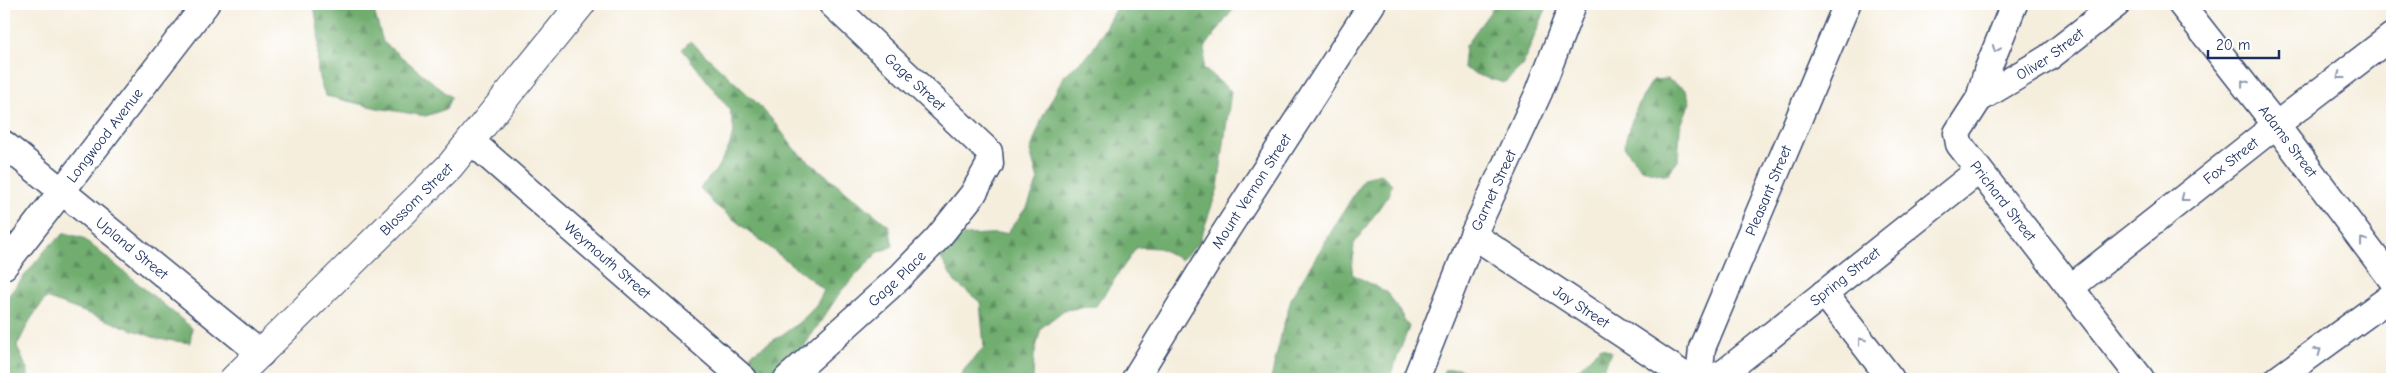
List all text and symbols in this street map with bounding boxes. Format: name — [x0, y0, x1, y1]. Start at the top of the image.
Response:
street label: Oliver Street — [2013, 24, 2088, 84]
scale bar — [2208, 28, 2280, 60]
text: 20 m — [2216, 36, 2250, 54]
one-way arrow — [1991, 44, 2002, 53]
street label: Gage Street — [881, 49, 950, 115]
one-way arrow — [2337, 71, 2346, 79]
one-way arrow — [2240, 80, 2249, 89]
street label: Longwood Avenue — [63, 84, 147, 186]
street label: Adams Street — [2255, 102, 2321, 181]
street label: Mount Vernon Street — [1208, 130, 1296, 252]
street label: Fox Street — [2200, 133, 2262, 188]
street label: Pleasant Street — [1741, 142, 1796, 238]
street label: Garnet Street — [1467, 146, 1520, 234]
street label: Prichard Street — [1966, 157, 2040, 245]
street label: Blossom Street — [376, 159, 457, 239]
one-way arrow — [2180, 192, 2190, 201]
street label: Upland Street — [92, 214, 172, 284]
street label: Weymouth Street — [560, 217, 655, 303]
one-way arrow — [2360, 237, 2369, 247]
street label: Spring Street — [1806, 243, 1884, 310]
street label: Gage Place — [864, 246, 930, 310]
street label: Jay Street — [1550, 282, 1614, 332]
one-way arrow — [1858, 338, 1866, 347]
one-way arrow — [2312, 348, 2321, 356]

